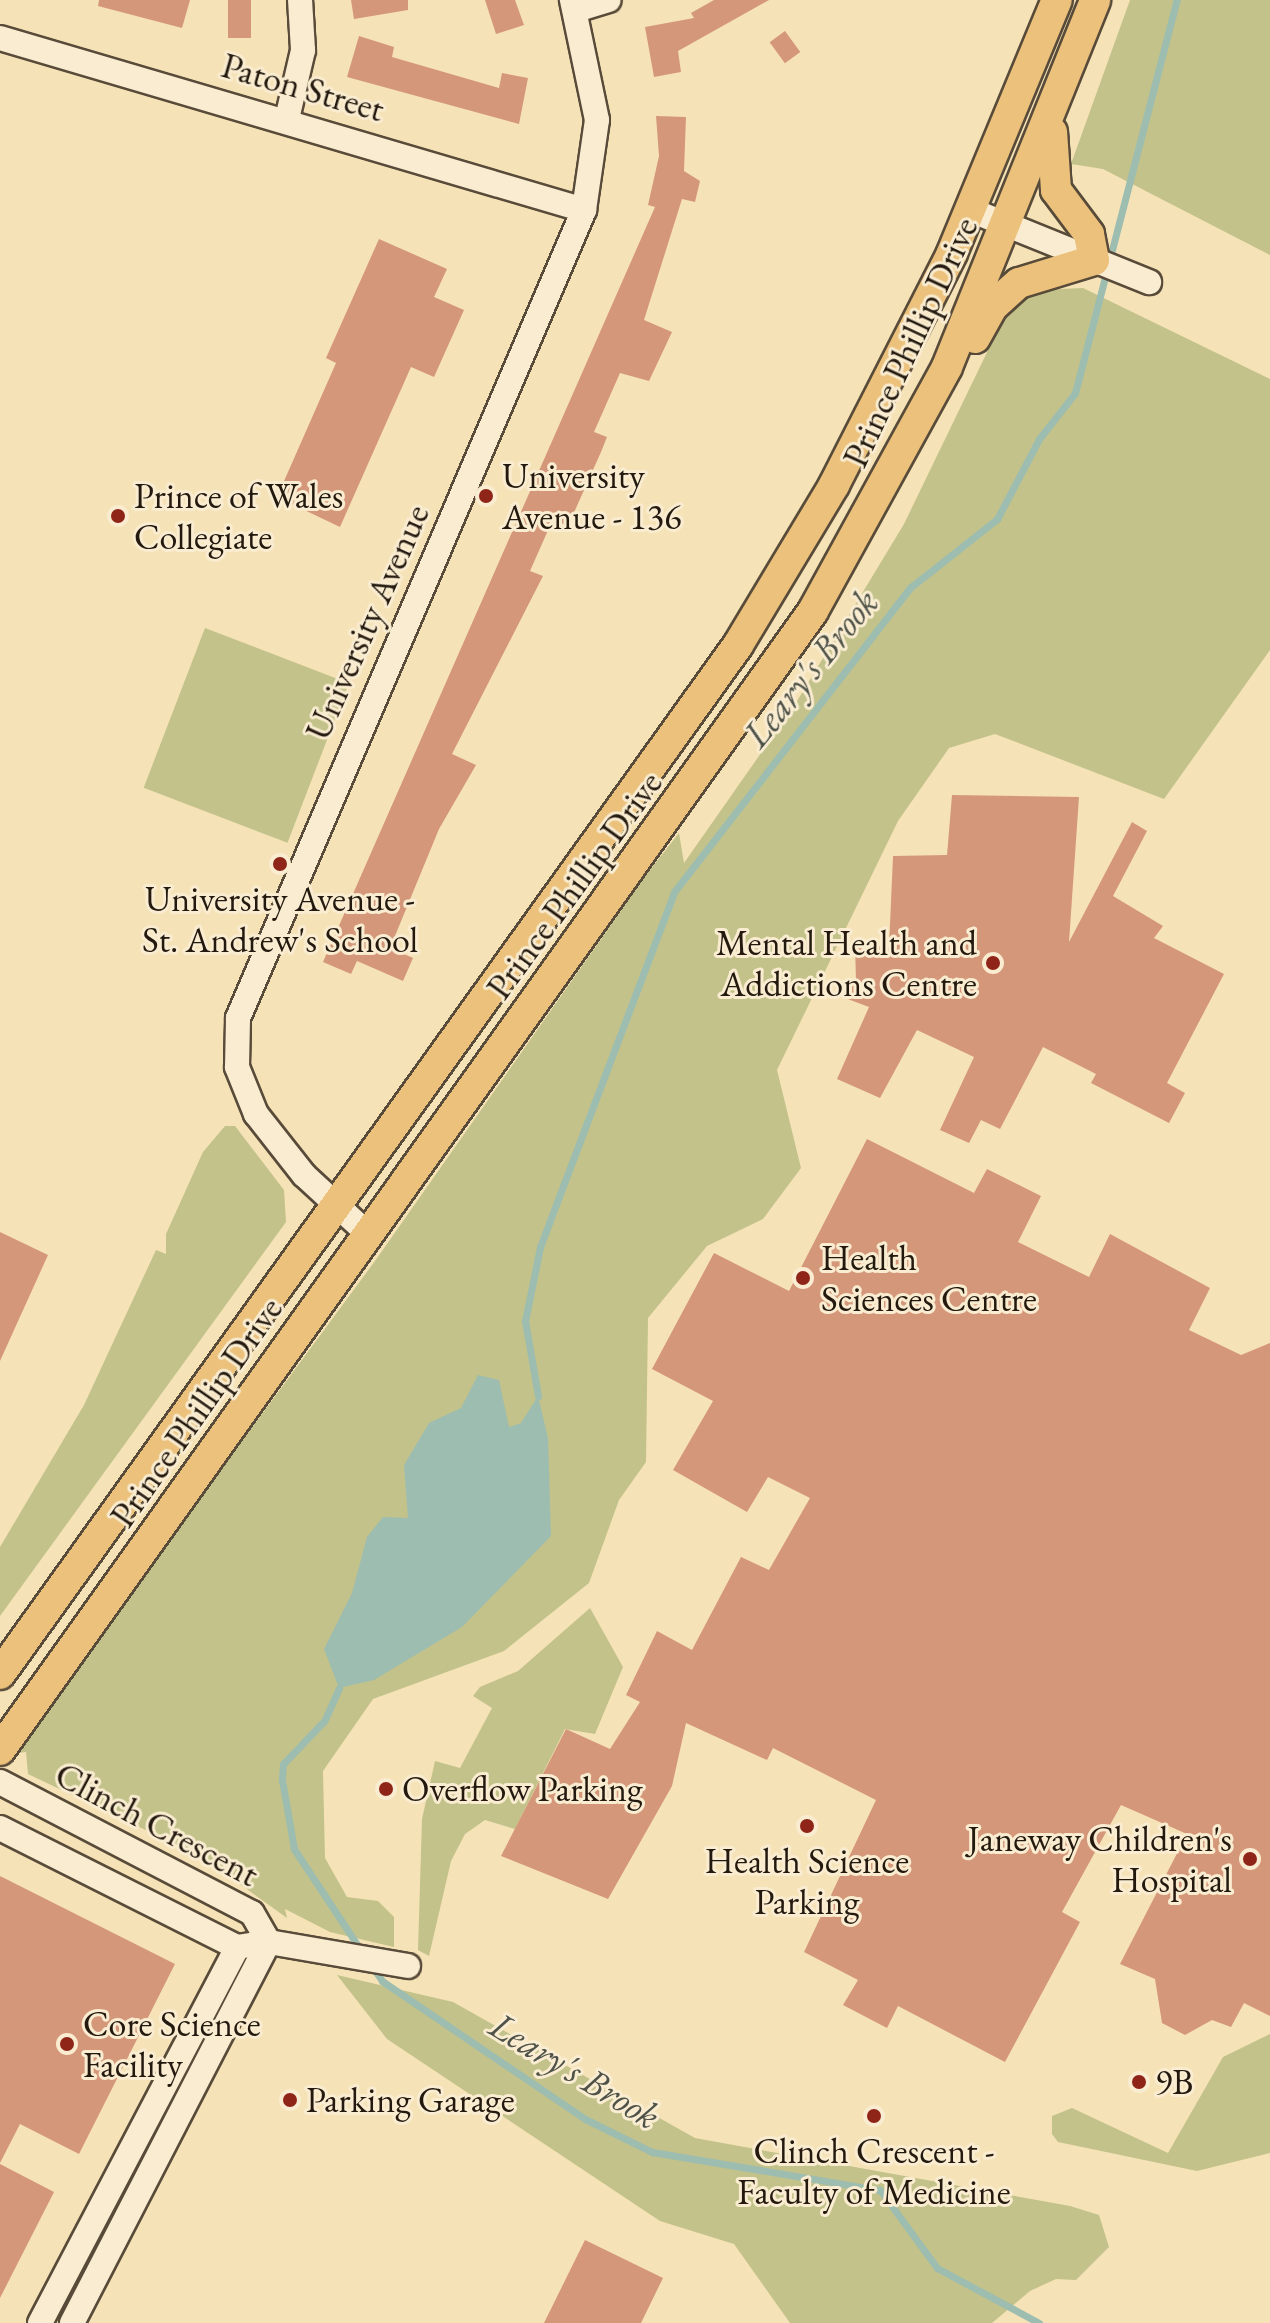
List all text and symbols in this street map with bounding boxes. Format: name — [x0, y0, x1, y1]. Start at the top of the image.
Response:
street label: Paton Street — [217, 43, 389, 131]
street label: Prince Phillip Drive — [833, 210, 987, 474]
place label: University Avenue - 136 — [502, 453, 681, 538]
place label: Prince of Wales Collegiate — [134, 473, 343, 558]
marker: University Avenue - 136 — [477, 487, 495, 505]
street label: University Avenue — [296, 497, 438, 747]
marker: Prince of Wales Collegiate — [109, 507, 127, 525]
water label: Leary's Brook — [732, 580, 888, 756]
street label: Prince Phillip Drive — [477, 763, 671, 1007]
marker: University Avenue - St. Andrew's School — [271, 855, 289, 873]
place label: University Avenue - St. Andrew's School — [142, 876, 418, 961]
place label: Mental Health and Addictions Centre — [716, 920, 977, 1005]
marker: Mental Health and Addictions Centre — [984, 954, 1002, 972]
place label: Health Sciences Centre — [821, 1235, 1037, 1320]
marker: Health Sciences Centre — [792, 1267, 814, 1289]
street label: Prince Phillip Drive — [101, 1289, 291, 1535]
street label: Clinch Crescent — [48, 1752, 266, 1896]
place label: Overflow Parking — [402, 1767, 643, 1811]
marker: Overflow Parking — [377, 1780, 395, 1798]
place label: Janeway Children's Hospital — [968, 1816, 1232, 1901]
marker: Health Science Parking — [798, 1817, 816, 1835]
place label: Health Science Parking — [705, 1838, 909, 1923]
marker: Janeway Children's Hospital — [1239, 1848, 1261, 1870]
place label: Core Science Facility — [83, 2001, 261, 2086]
water label: Leary's Brook — [482, 2002, 668, 2138]
marker: Core Science Facility — [58, 2035, 76, 2053]
place label: 9B — [1155, 2060, 1193, 2104]
marker: 9B — [1130, 2073, 1148, 2091]
place label: Parking Garage — [306, 2078, 515, 2122]
marker: Parking Garage — [281, 2091, 299, 2109]
marker: Clinch Crescent - Faculty of Medicine — [865, 2107, 883, 2125]
place label: Clinch Crescent - Faculty of Medicine — [737, 2128, 1011, 2213]

